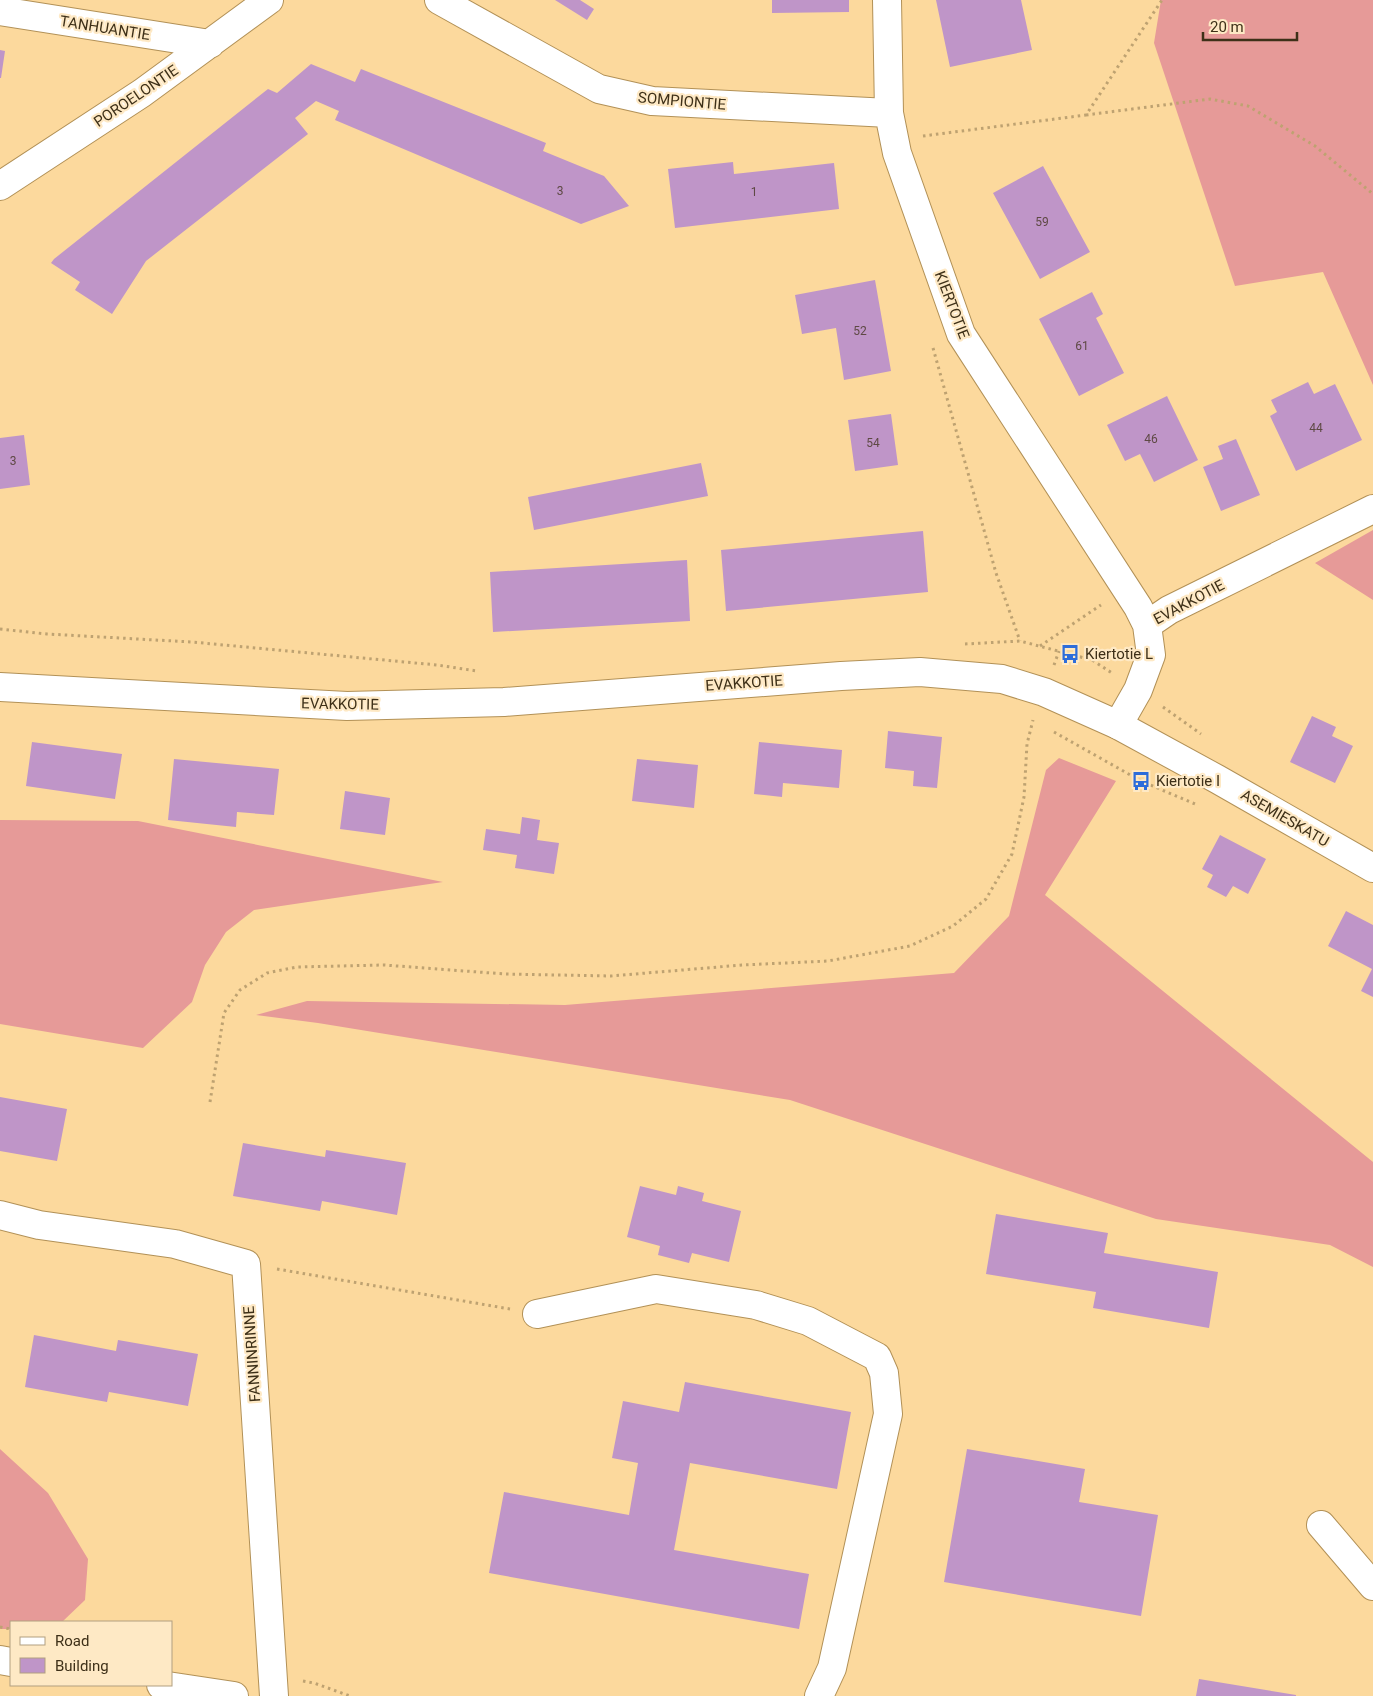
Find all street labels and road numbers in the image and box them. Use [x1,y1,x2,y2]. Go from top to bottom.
street label: TANHUANTIE [59,12,152,44]
street label: POROELONTIE [90,61,182,131]
street label: SOMPIONTIE [637,88,727,114]
street label: KIERTOTIE [931,269,973,342]
street label: EVAKKOTIE [1151,576,1228,628]
street label: EVAKKOTIE [705,671,784,695]
street label: EVAKKOTIE [301,694,379,714]
street label: ASEMIESKATU [1238,786,1332,850]
street label: FANNINRINNE [240,1305,264,1403]

